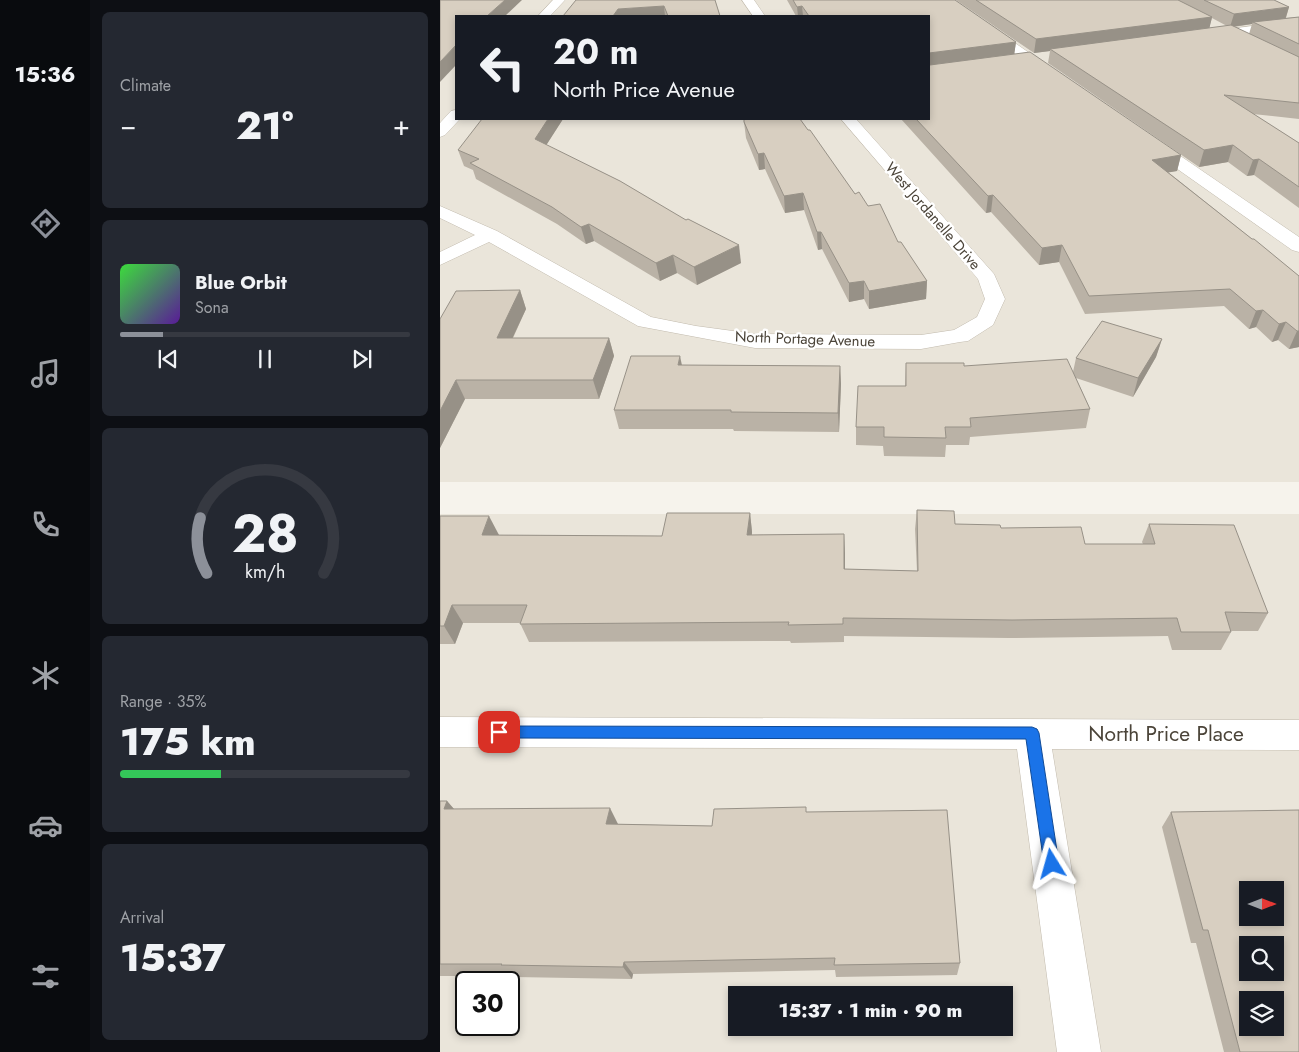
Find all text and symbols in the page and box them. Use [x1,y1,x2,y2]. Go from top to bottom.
text: 20 m [553,27,638,77]
icon: left [470,35,535,100]
text: 15:36 [15,58,75,90]
text: North Price Avenue [553,73,735,105]
text: Climate [120,74,171,97]
text: 21° [236,98,293,153]
text: − [120,105,137,146]
text: + [393,105,410,146]
street label: West Jordanelle Drive [880,157,986,275]
icon: directions [28,206,63,241]
text: Blue Orbit [195,269,287,296]
text: Sona [195,296,229,319]
street label: North Portage Avenue [734,326,876,352]
icon: previous [154,345,182,373]
icon: pause [251,345,279,373]
icon: next [348,345,376,373]
icon: music [28,356,63,391]
text: 28 [232,496,298,572]
icon: phone [28,507,63,542]
text: km/h [245,559,285,585]
icon: climate [28,658,63,693]
text: Range · 35% [120,690,207,713]
pin [478,711,520,753]
text: 175 km [120,714,256,769]
icon: arrive [485,718,513,746]
street label: North Price Place [1088,719,1244,749]
icon: car [28,808,63,843]
position arrow [1025,837,1077,889]
north arrow [1239,881,1284,926]
map controls [1239,881,1284,1036]
text: Arrival [120,906,164,929]
text: 15:37 [120,930,226,985]
button: search [1239,936,1284,981]
icon: filters [28,959,63,994]
speed limit sign: 30 [455,971,520,1036]
button: layers [1239,991,1284,1036]
text: 15:37 · 1 min · 90 m [779,997,962,1024]

